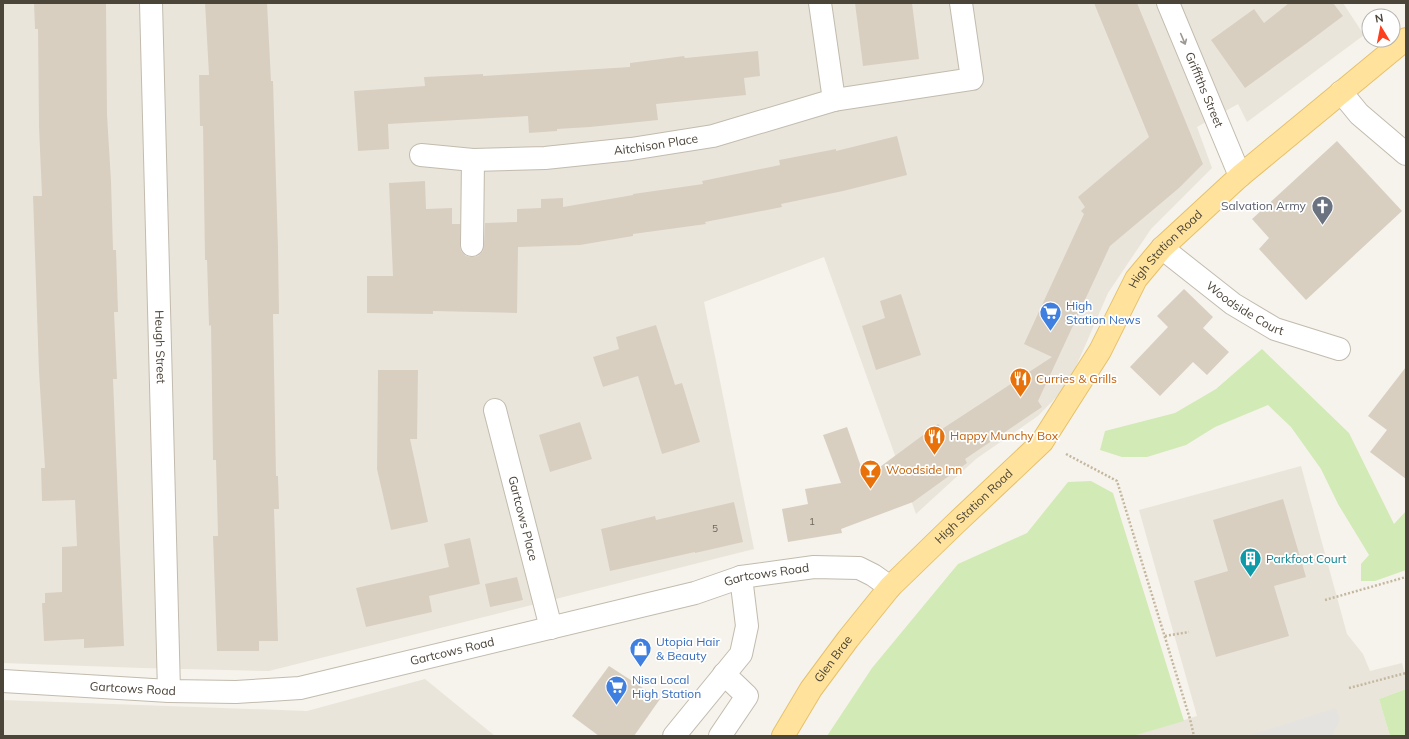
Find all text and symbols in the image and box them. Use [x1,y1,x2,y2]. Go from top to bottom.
north arrow [1361,8,1401,48]
text: N [1374,11,1385,26]
one-way arrow [1180,33,1187,45]
street label: Griffiths Street [1182,50,1227,130]
street label: Aitchison Place [613,130,699,158]
church icon: Salvation Army [1309,193,1335,226]
place label: Salvation Army [1221,198,1307,213]
street label: High Station Road [1125,207,1205,290]
street label: Woodside Court [1203,278,1286,338]
place label: High Station News [1066,298,1141,327]
supermarket icon: High Station News [1037,300,1063,333]
street label: Heugh Street [152,310,169,384]
restaurant icon: Curries & Grills [1008,366,1034,399]
place label: Curries & Grills [1036,371,1117,386]
restaurant icon: Happy Munchy Box [922,423,948,456]
place label: Happy Munchy Box [950,428,1059,443]
bar icon: Woodside Inn [857,457,883,490]
place label: Woodside Inn [886,462,962,477]
street label: High Station Road [931,466,1016,547]
street label: Gartcows Place [505,474,541,562]
house number: 1 [809,515,815,528]
house number: 5 [712,522,718,535]
building icon: Parkfoot Court [1237,546,1263,579]
place label: Parkfoot Court [1266,551,1347,566]
street label: Gartcows Road [722,560,810,589]
street label: Glen Brae [811,632,855,685]
street label: Gartcows Road [408,634,496,668]
place label: Utopia Hair & Beauty [656,634,720,663]
shop icon: Utopia Hair & Beauty [627,636,653,669]
place label: Nisa Local High Station [632,672,701,701]
supermarket icon: Nisa Local High Station [604,674,630,707]
street label: Gartcows Road [89,678,176,698]

